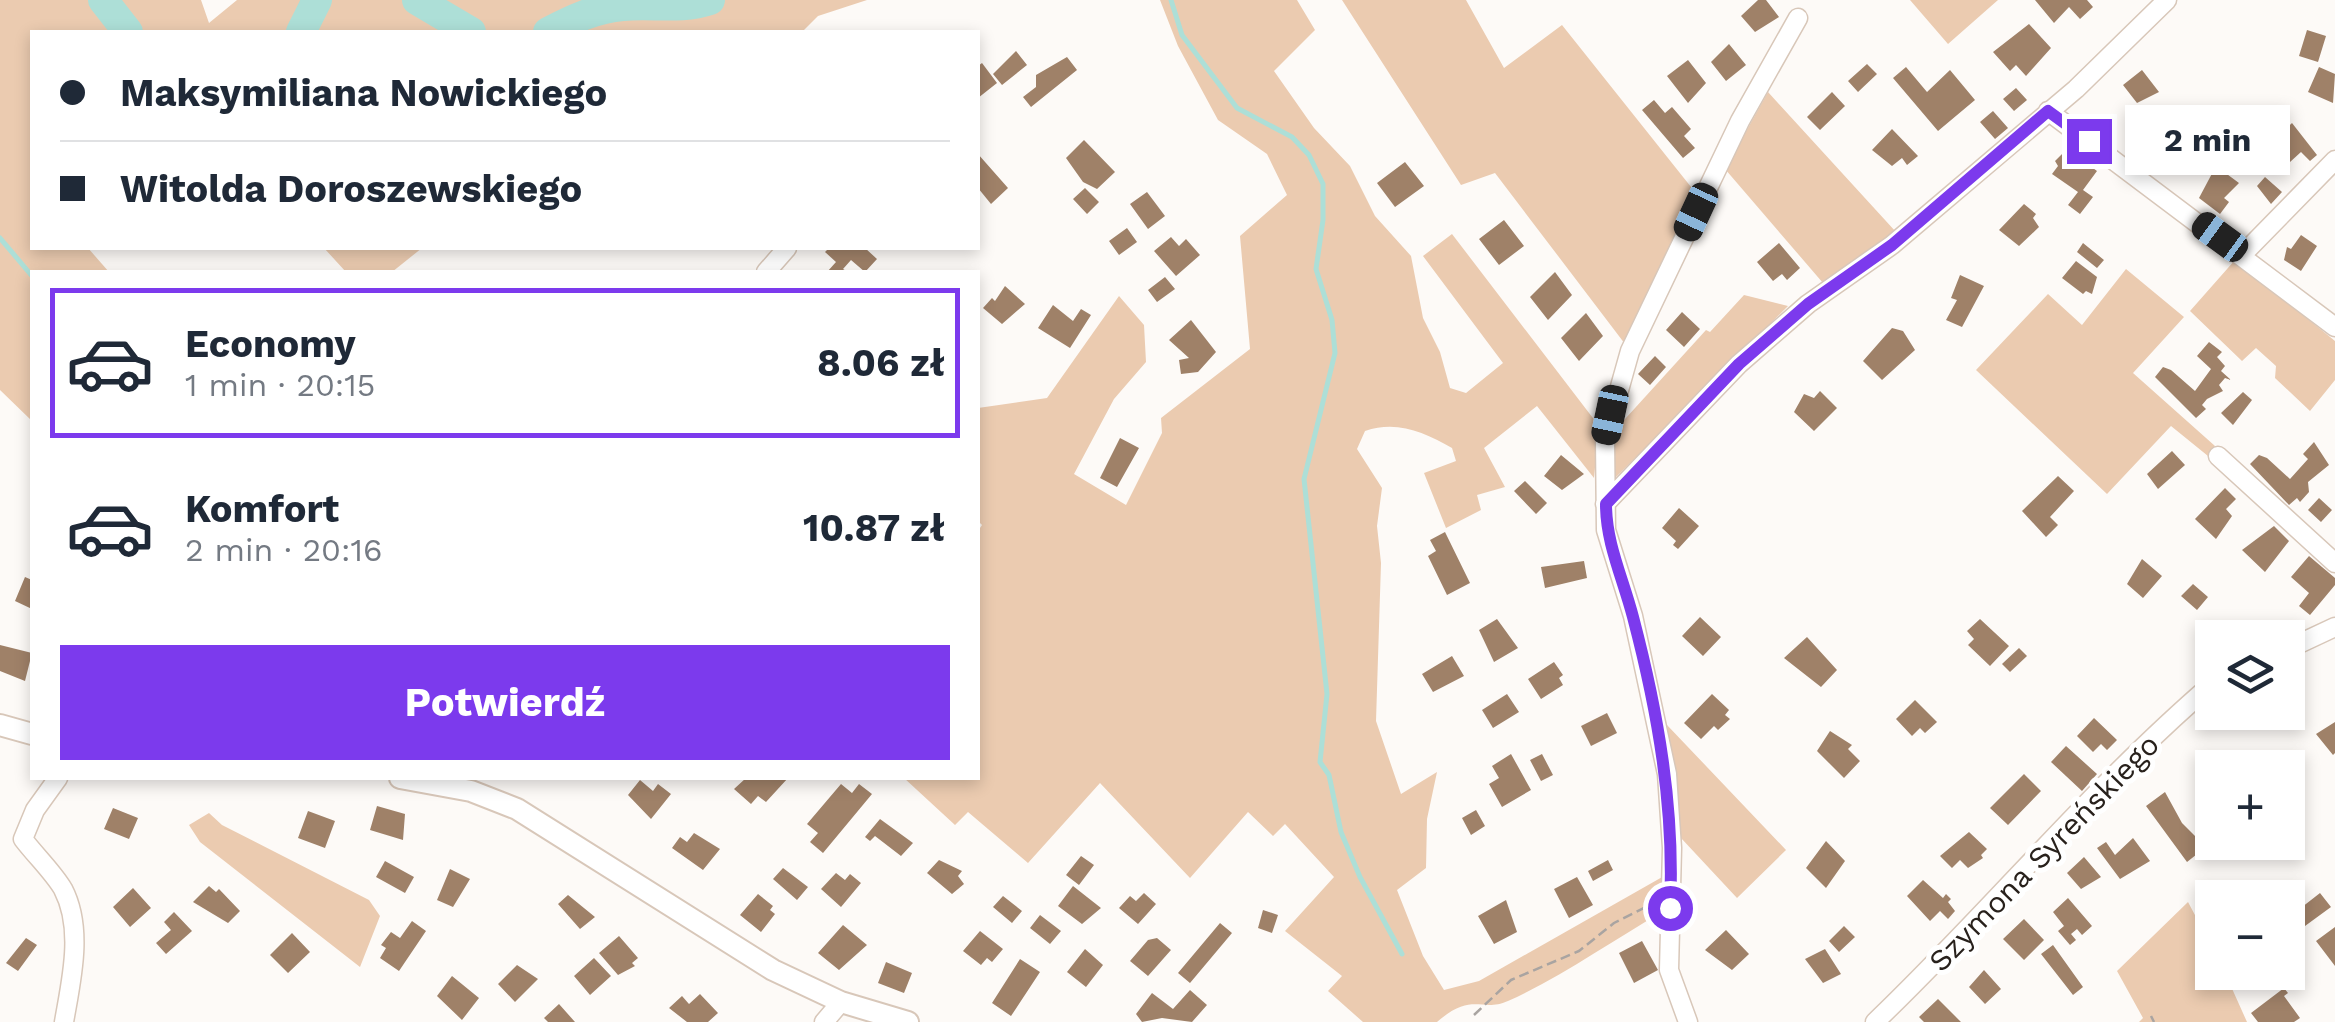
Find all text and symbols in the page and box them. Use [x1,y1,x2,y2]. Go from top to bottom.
text: Maksymiliana Nowickiego [120,71,607,115]
callout: 2 min [2124,106,2289,176]
route end [2067,119,2112,164]
text: 2 min [2164,121,2251,159]
text: Witolda Doroszewskiego [120,167,582,211]
car [1670,178,1722,246]
car [2187,207,2253,267]
icon: car [65,318,155,408]
text: Economy [185,322,356,366]
text: 8.06 zł [817,341,945,385]
text: 1 min · 20:15 [185,366,375,404]
car [1589,383,1631,447]
icon: car [65,483,155,573]
text: Komfort [185,487,339,531]
text: 10.87 zł [803,506,945,550]
text: 2 min · 20:16 [185,531,382,569]
map controls [2195,620,2305,990]
button: layers [2195,620,2305,730]
button: Potwierdź [60,645,950,760]
street label: Szymona Syreńskiego [1921,727,2166,978]
button: + [2195,750,2305,860]
button: − [2195,880,2305,990]
route start [1648,886,1693,931]

